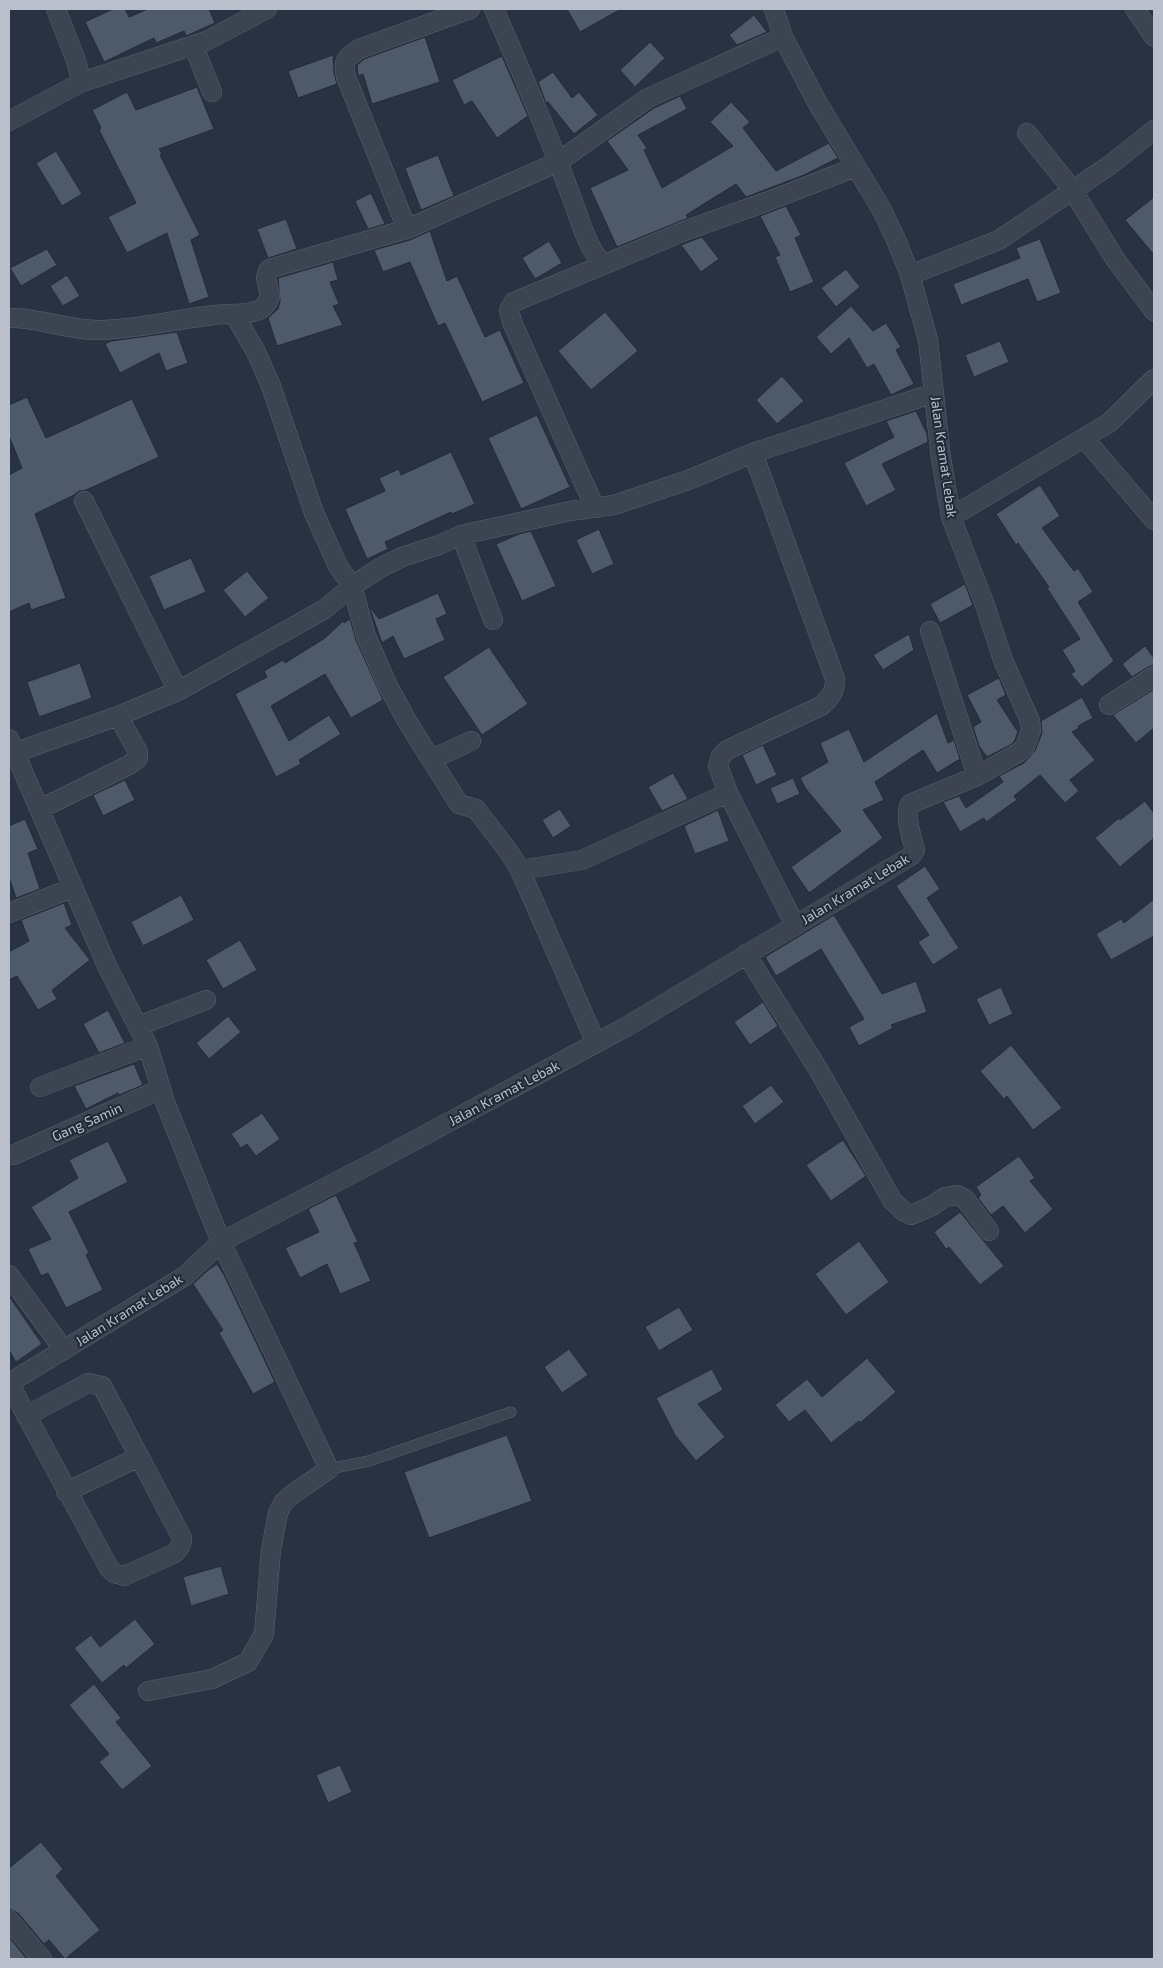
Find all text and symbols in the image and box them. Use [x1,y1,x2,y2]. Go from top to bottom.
street label: Jalan Kramat Lebak [928,395,961,519]
street label: Jalan Kramat Lebak [798,850,912,928]
street label: Jalan Kramat Lebak [445,1056,562,1129]
street label: Gang Samin [49,1099,124,1145]
street label: Jalan Kramat Lebak [72,1270,185,1349]

